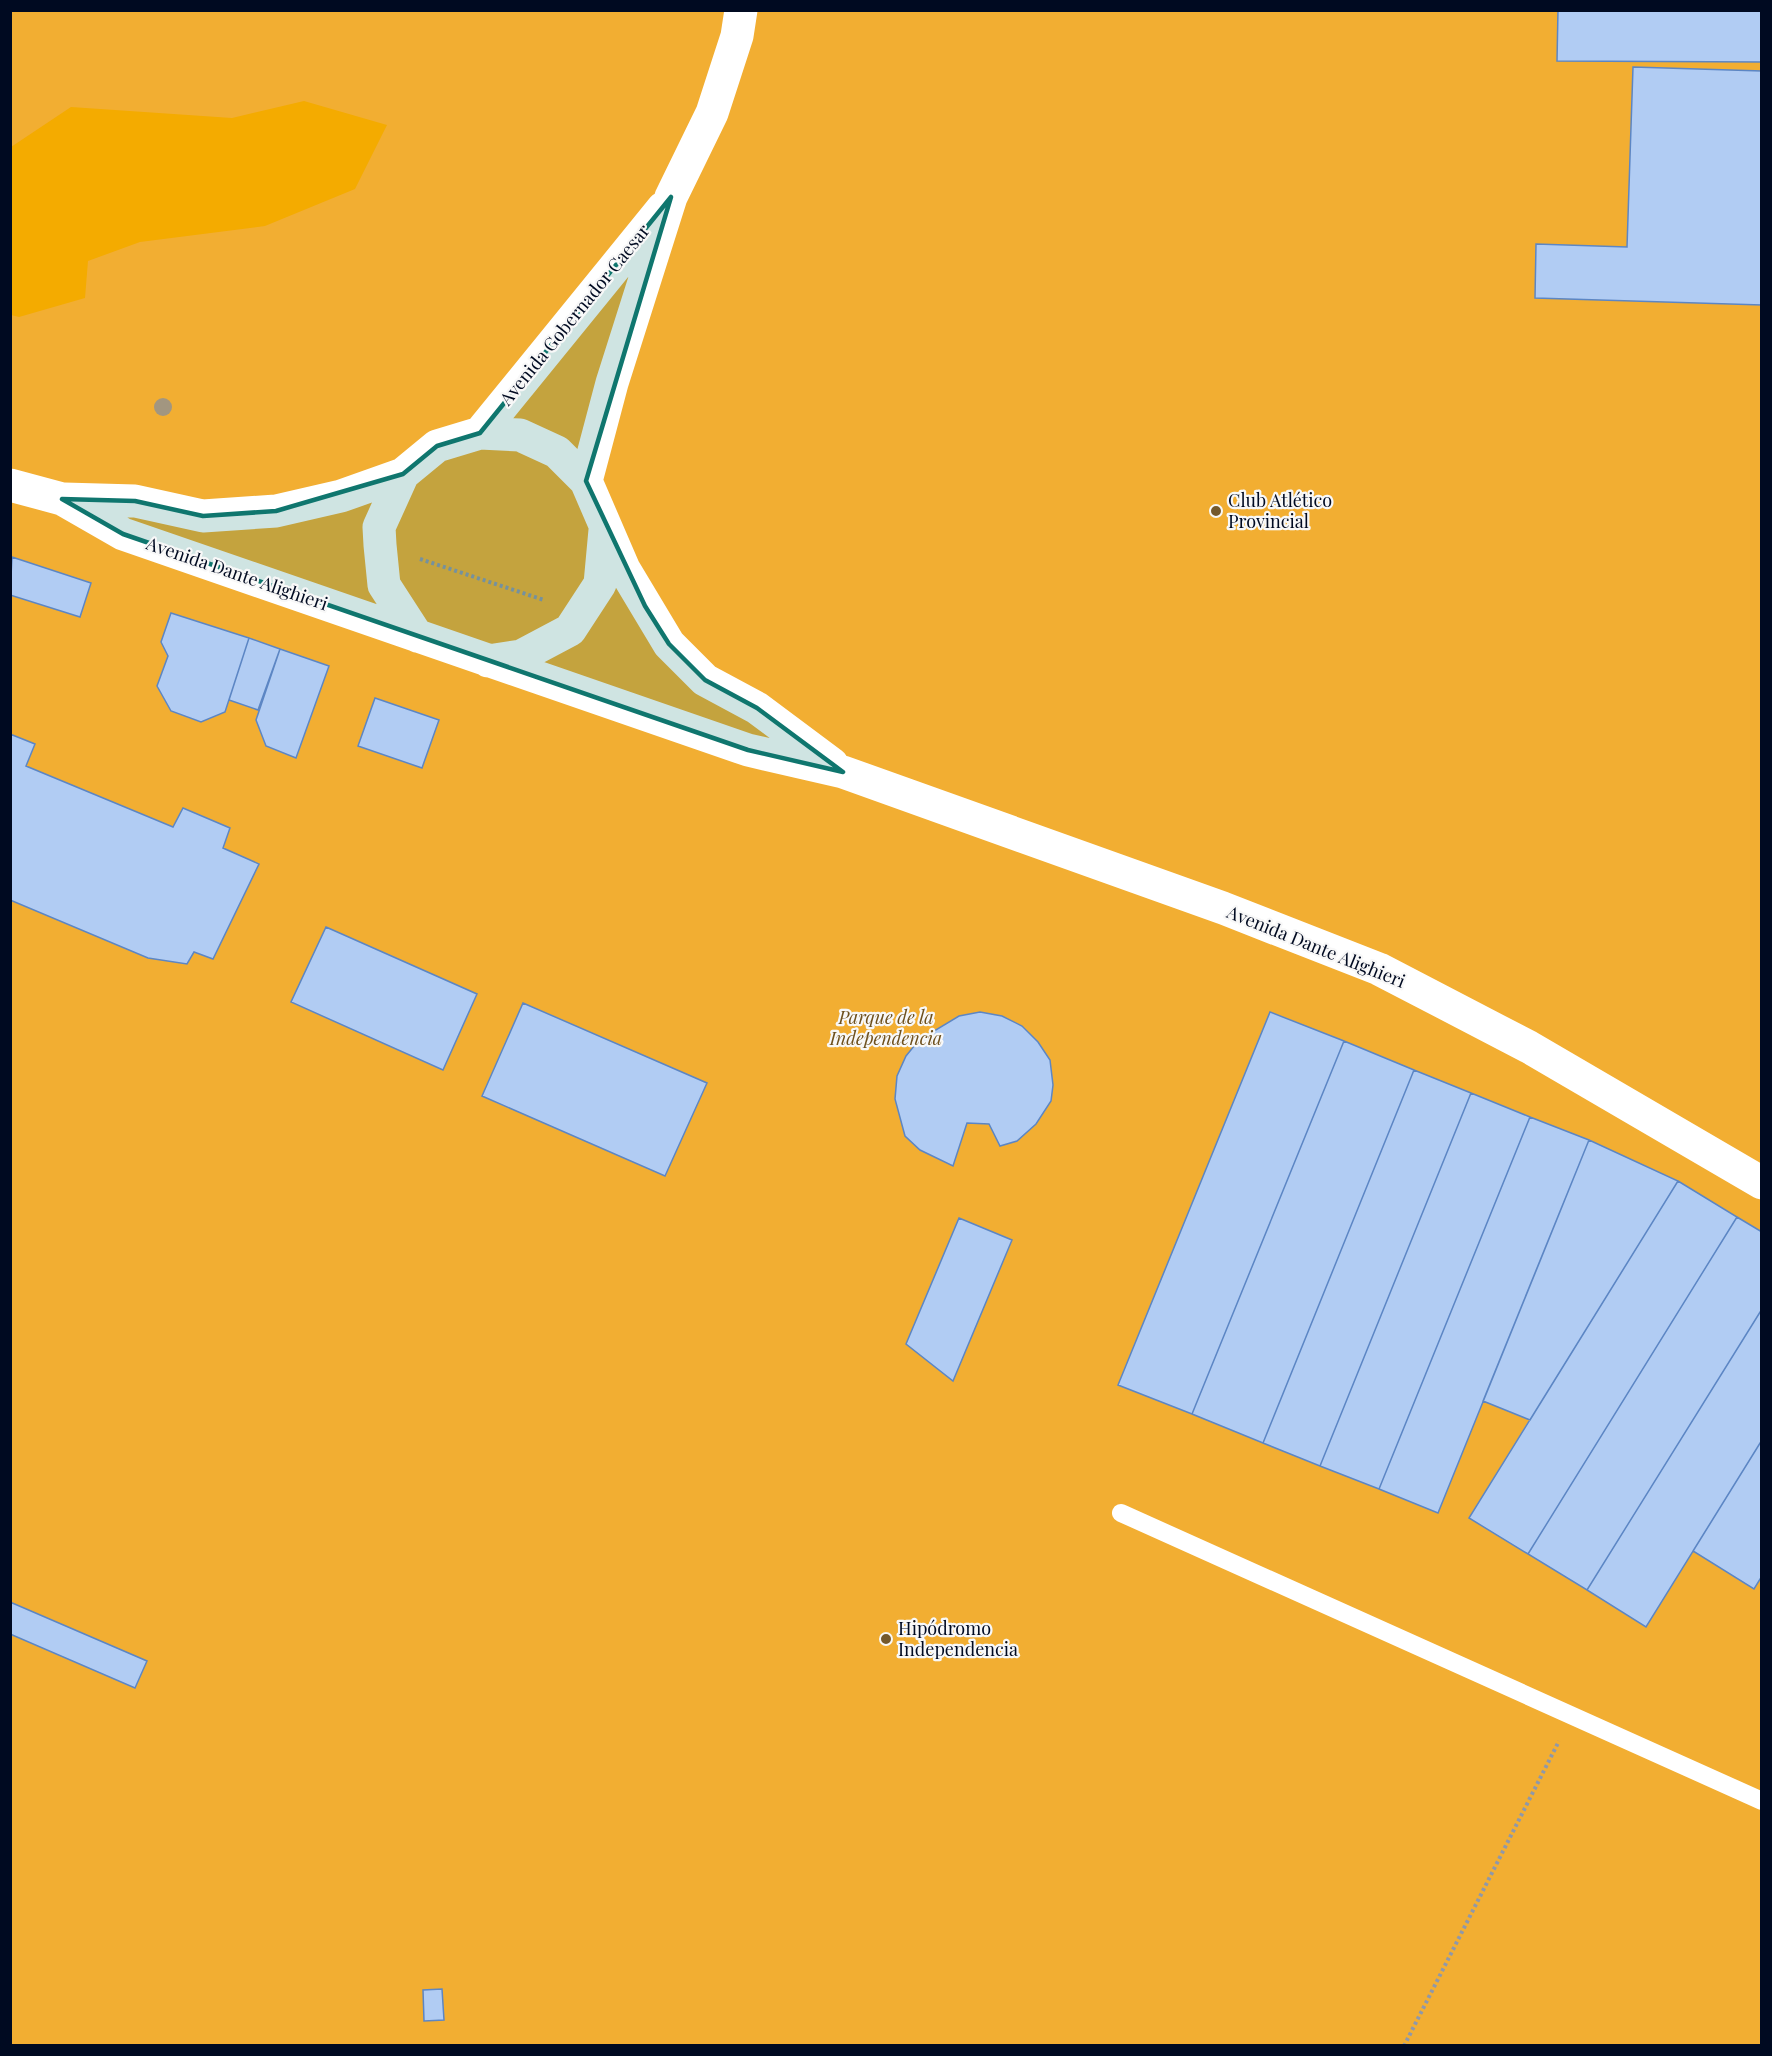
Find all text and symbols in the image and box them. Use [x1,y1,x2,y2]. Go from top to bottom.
street label: Avenida Gobernador Caesar [493,219,655,411]
place label: Club Atlético Provincial [1228,488,1332,533]
marker: Club Atlético Provincial [1209,504,1223,518]
street label: Avenida Dante Alighieri [143,530,331,615]
street label: Avenida Dante Alighieri [1223,899,1409,993]
park label: Parque de la Independencia [829,1005,942,1050]
place label: Hipódromo Independencia [898,1616,1018,1661]
marker: Hipódromo Independencia [879,1632,893,1646]

